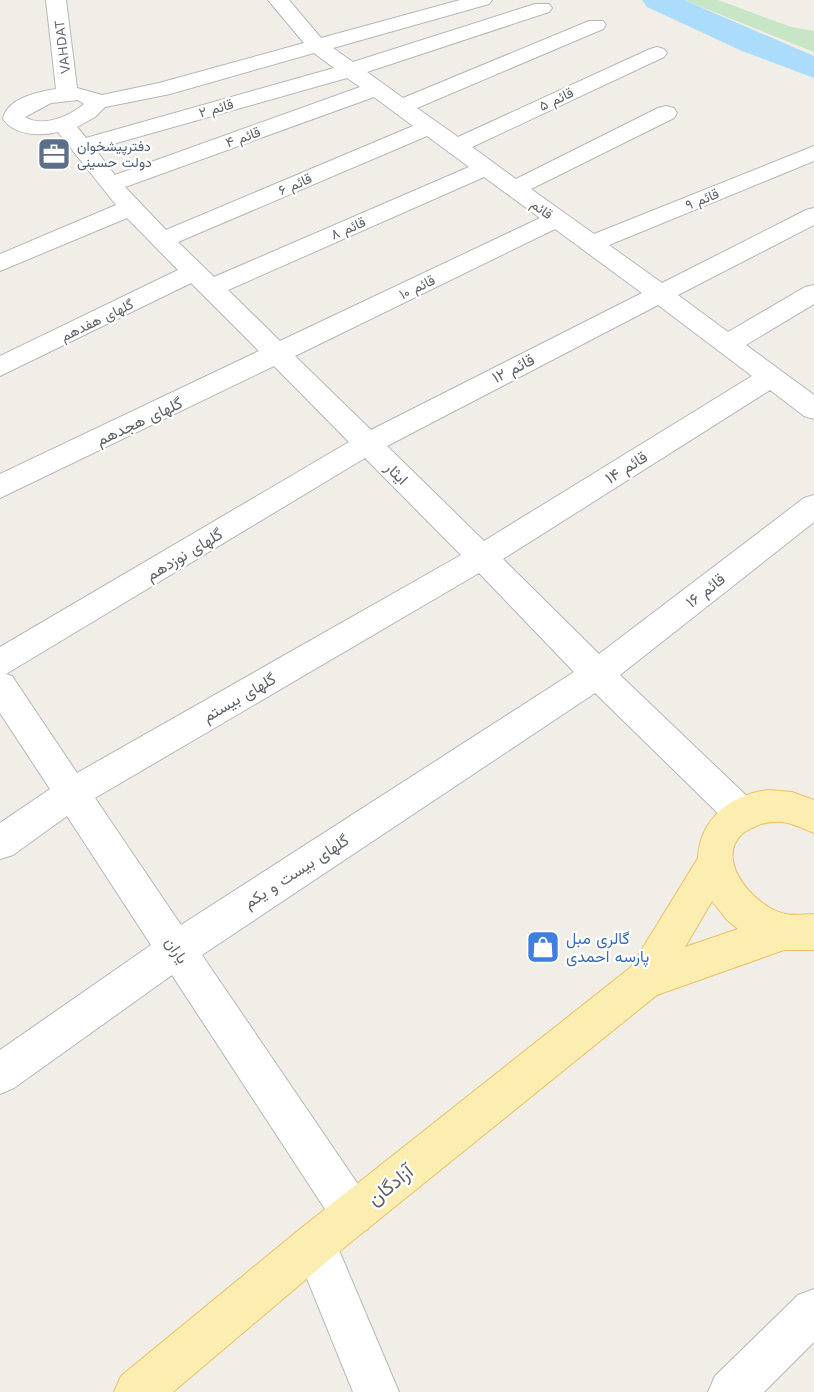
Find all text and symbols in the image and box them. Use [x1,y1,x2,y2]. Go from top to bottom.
street label: VAHDAT [51,19,73,75]
street label: قائم ۵ [536,84,576,115]
street label: قائم ۲ [197,95,235,122]
street label: قائم ۴ [223,123,263,152]
office icon: دفترپیشخوان دولت حسینی [36,136,72,172]
place label: دفترپیشخوان دولت حسینی [77,138,152,171]
street label: قائم ۶ [276,170,315,199]
street label: قائم ۹ [683,185,721,214]
street label: قائم [527,196,556,223]
street label: قائم ۸ [328,214,368,243]
street label: قائم ۱۰ [396,271,438,303]
street label: گلهای هفدهم [58,296,136,345]
street label: قائم ۱۲ [489,350,538,388]
street label: گلهای هجدهم [93,393,186,451]
street label: قائم ۱۴ [602,447,651,488]
street label: ایثار [380,457,412,489]
street label: گلهای نوزدهم [143,524,226,586]
street label: قائم ۱۶ [682,569,729,612]
street label: گلهای بیستم [199,669,280,727]
street label: گلهای بیست و یکم [240,830,353,913]
shop icon: گالری مبل پارسه احمدی [525,929,561,965]
place label: گالری مبل پارسه احمدی [566,929,649,968]
street label: یاران [160,933,192,968]
street label: آزادگان [362,1159,419,1211]

